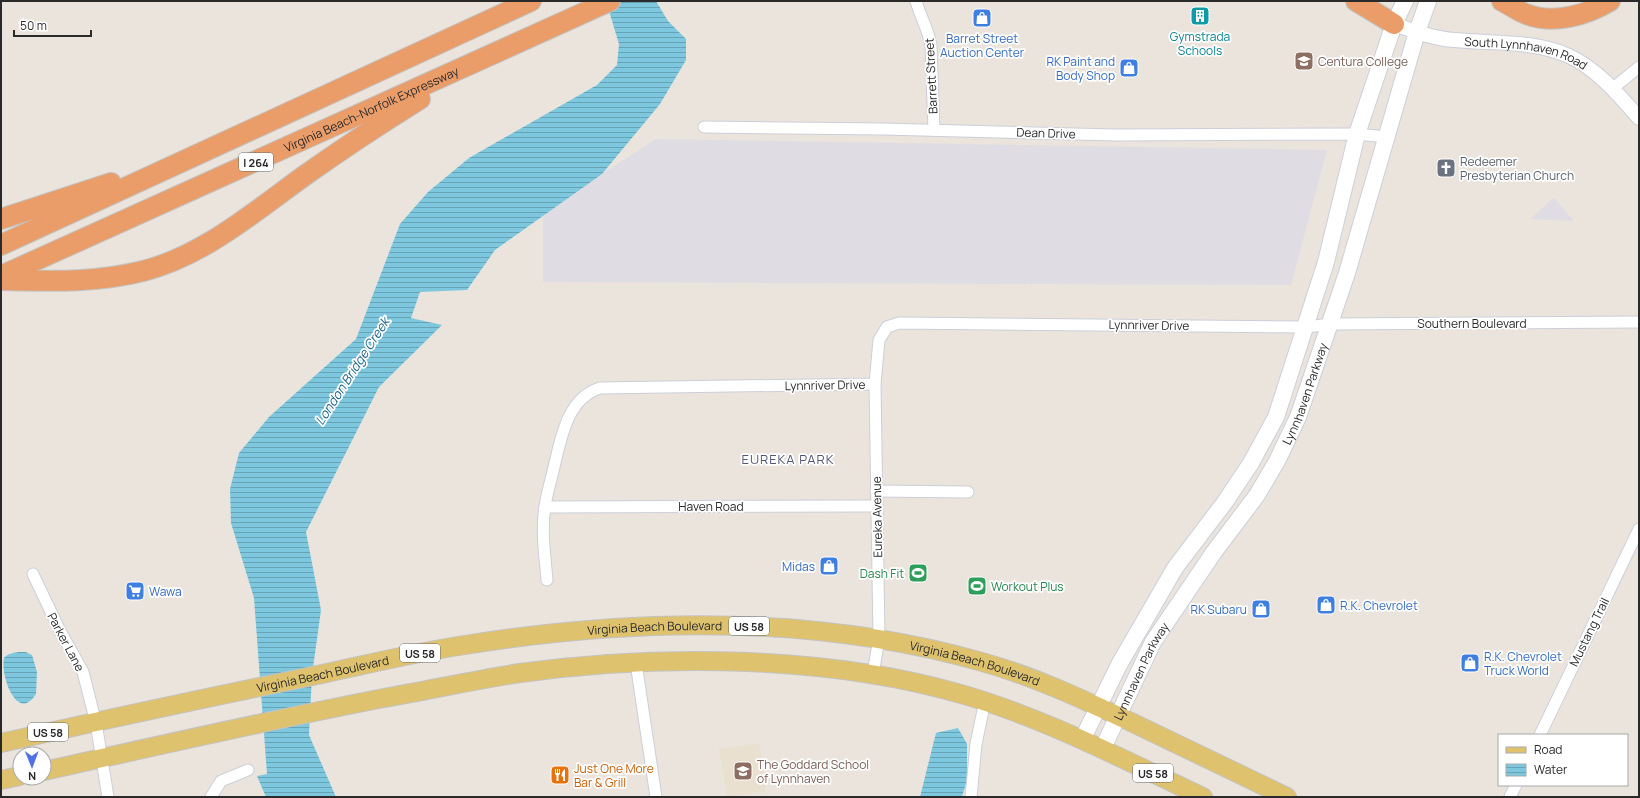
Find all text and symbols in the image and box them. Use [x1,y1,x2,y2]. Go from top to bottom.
building icon: Gymstrada Schools [1189,5,1211,27]
shop icon: Barret Street Auction Center [971,7,993,29]
scale bar [14,12,91,38]
text: 50 m [20,17,47,34]
place label: Gymstrada Schools [1170,28,1230,59]
place label: Barret Street Auction Center [940,30,1025,61]
street label: South Lynnhaven Road [1464,32,1591,73]
street label: Barrett Street [921,37,941,114]
school or university icon: Centura College [1293,50,1315,72]
place label: RK Paint and Body Shop [1047,53,1115,84]
place label: Centura College [1318,53,1408,70]
shop icon: RK Paint and Body Shop [1118,57,1140,79]
street label: Virginia Beach-Norfolk Expressway [281,62,462,156]
street label: Dean Drive [1016,123,1076,143]
road number: I 264 [239,153,273,171]
place label: Redeemer Presbyterian Church [1460,153,1574,184]
church icon: Redeemer Presbyterian Church [1435,157,1457,179]
water label: London Bridge Creek [311,312,395,428]
street label: Southern Boulevard [1417,315,1527,332]
street label: Lynnriver Drive [1108,316,1190,334]
street label: Lynnhaven Parkway [1278,340,1331,447]
street label: Lynnriver Drive [784,376,866,394]
district label: EUREKA PARK [741,450,835,468]
street label: Eureka Avenue [868,476,886,558]
street label: Haven Road [678,498,744,515]
shop icon: Midas [818,555,840,577]
place label: Midas [782,558,815,575]
sports icon: Dash Fit [907,562,929,584]
place label: Dash Fit [860,565,904,582]
sports icon: Workout Plus [966,575,988,597]
place label: Workout Plus [991,578,1064,595]
supermarket icon: Wawa [124,580,146,602]
place label: Wawa [149,583,182,600]
shop icon: R.K. Chevrolet [1315,594,1337,616]
street label: Mustang Trail [1565,595,1613,669]
place label: R.K. Chevrolet [1340,597,1418,614]
shop icon: RK Subaru [1250,598,1272,620]
place label: RK Subaru [1190,601,1247,618]
street label: Parker Lane [43,610,89,674]
street label: Virginia Beach Boulevard [587,617,722,638]
road number: US 58 [729,617,769,635]
street label: Lynnhaven Parkway [1109,618,1173,723]
street label: Virginia Beach Boulevard [908,636,1043,689]
road number: US 58 [400,644,440,662]
place label: R.K. Chevrolet Truck World [1484,648,1562,679]
street label: Virginia Beach Boulevard [255,651,390,696]
shop icon: R.K. Chevrolet Truck World [1459,652,1481,674]
road number: US 58 [28,723,68,741]
legend [1498,734,1628,786]
text: Road [1534,741,1562,758]
north arrow [12,746,52,786]
place label: The Goddard School of Lynnhaven [757,756,869,787]
place label: Just One More Bar & Grill [574,760,654,791]
school or university icon: The Goddard School of Lynnhaven [732,760,754,782]
text: Water [1534,761,1568,778]
restaurant icon: Just One More Bar & Grill [549,764,571,786]
road number: US 58 [1133,764,1173,782]
text: N [28,769,36,784]

